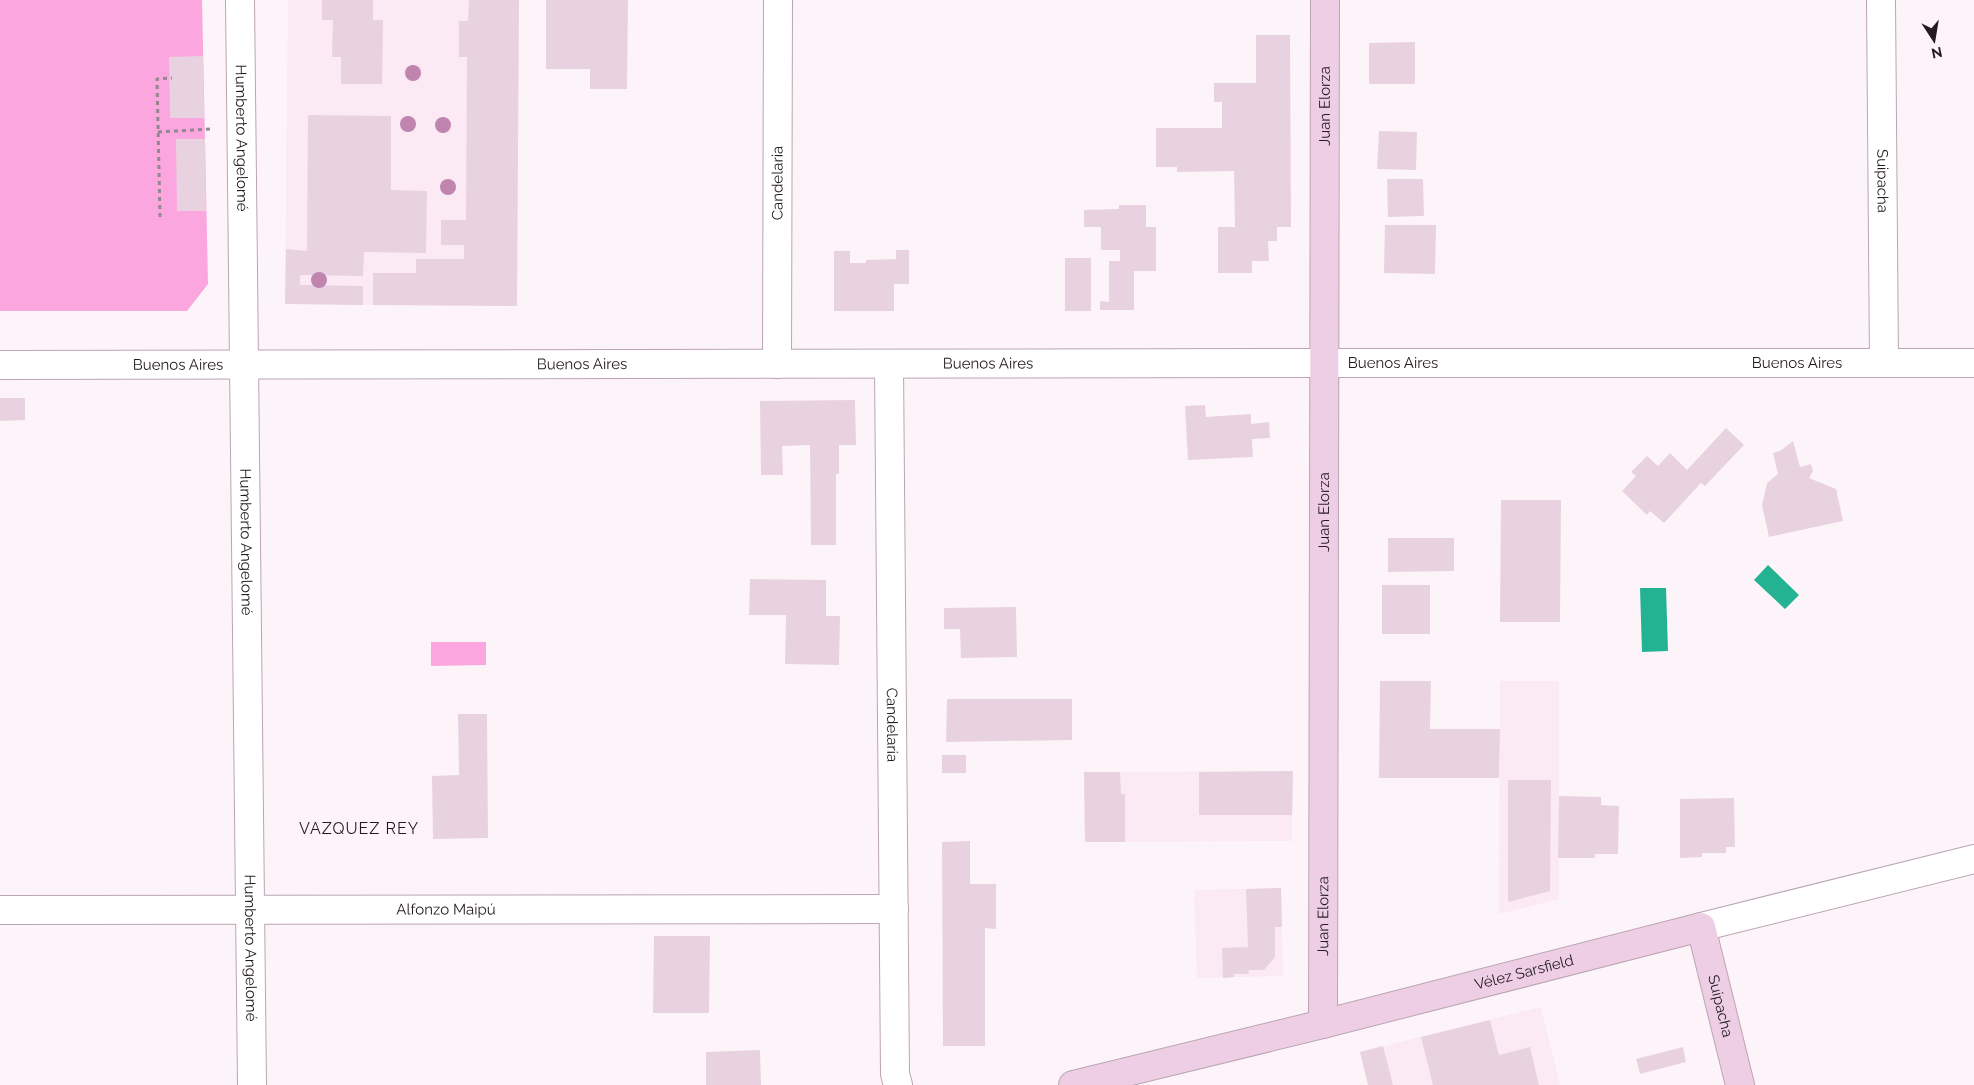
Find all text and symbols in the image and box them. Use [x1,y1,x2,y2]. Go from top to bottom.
north arrow [1909,15,1959,65]
text: N [1930,44,1944,62]
street label: Humberto Angelomé [232,64,251,212]
street label: Juan Elorza [1316,66,1334,146]
street label: Candelaria [768,146,787,220]
street label: Suipacha [1873,149,1892,213]
street label: Buenos Aires [943,354,1033,373]
street label: Buenos Aires [1348,354,1438,372]
street label: Buenos Aires [1752,354,1842,372]
street label: Buenos Aires [537,355,627,373]
street label: Buenos Aires [133,356,223,374]
street label: Humberto Angelomé [236,468,256,616]
street label: Juan Elorza [1315,472,1333,552]
street label: Candelaria [883,688,901,762]
district label: VAZQUEZ REY [299,819,419,838]
street label: Humberto Angelomé [241,874,260,1022]
street label: Juan Elorza [1314,876,1332,956]
street label: Alfonzo Maipú [396,900,496,919]
street label: Vélez Sarsfield [1473,951,1576,994]
street label: Suipacha [1704,973,1737,1039]

